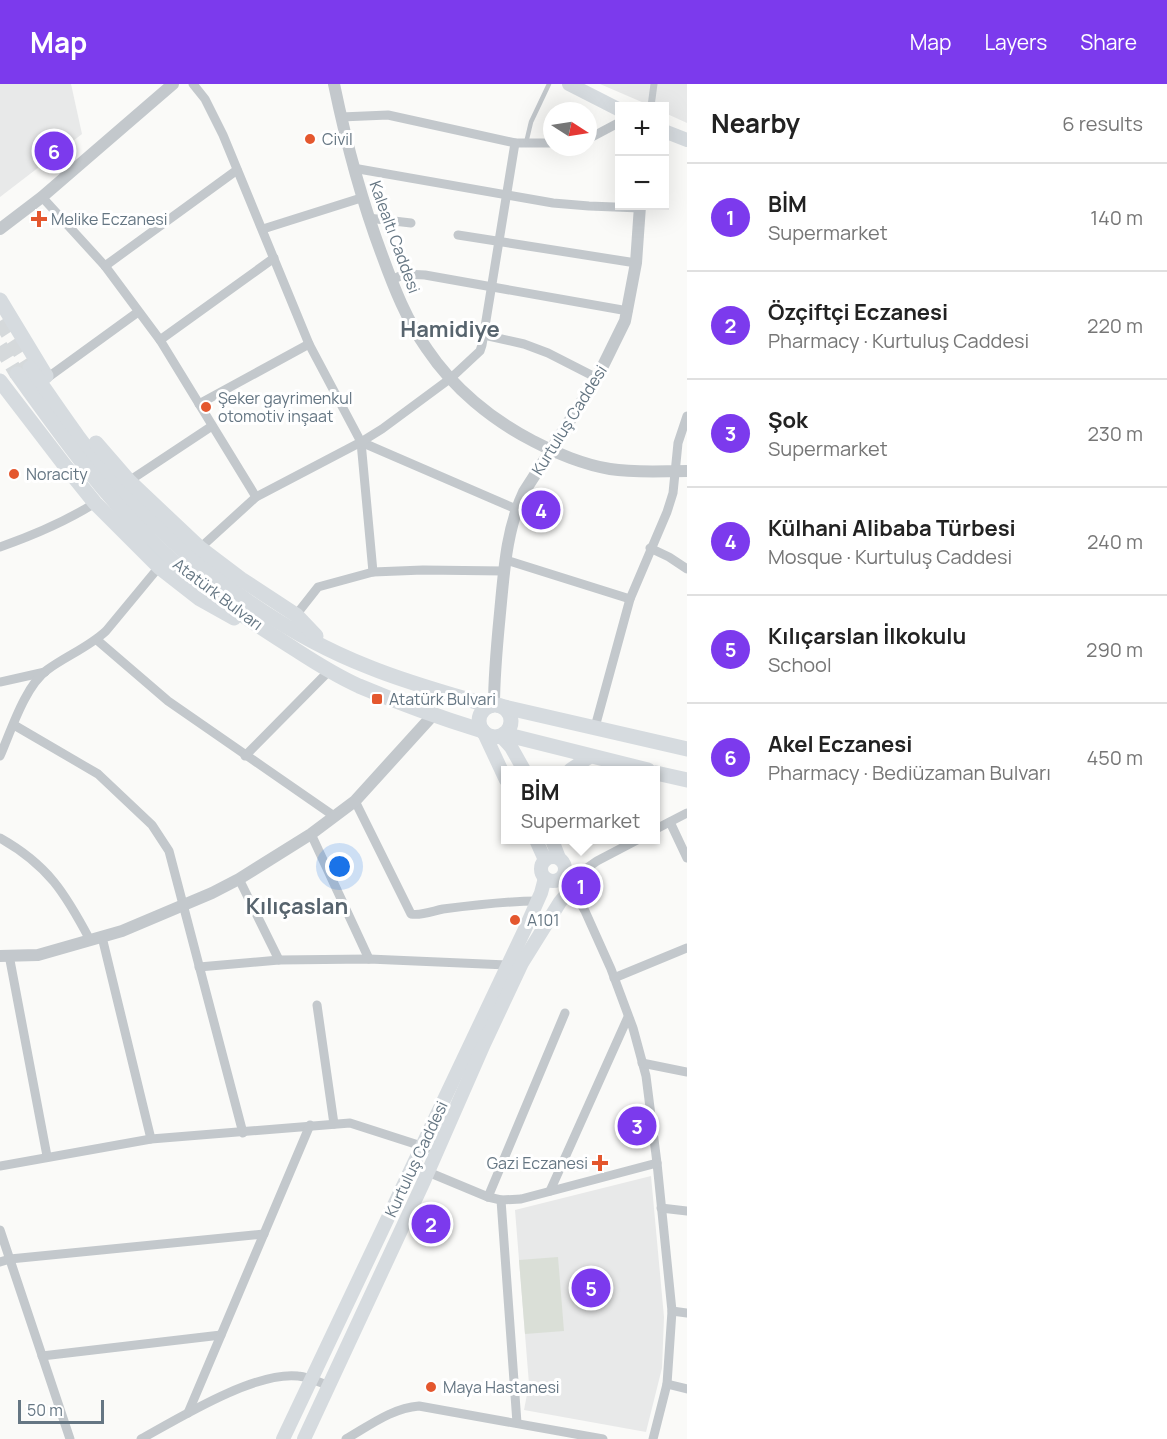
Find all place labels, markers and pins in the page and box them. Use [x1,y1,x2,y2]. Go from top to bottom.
pin: 6 [34,128,74,174]
place label: Civil [322,128,353,150]
marker: Civil [303,132,317,146]
place label: Melike Eczanesi [51,208,167,230]
marker: Melike Eczanesi [32,212,46,226]
place label: Şeker gayrimenkul otomotiv inşaat [218,387,352,427]
marker: Şeker gayrimenkul otomotiv inşaat [199,400,213,414]
place label: Noracity [26,463,88,485]
marker: Noracity [7,467,21,481]
pin: 4 [522,488,560,532]
place label: Atatürk Bulvari [389,688,496,710]
marker: Atatürk Bulvari [370,692,384,706]
pin: 1 [562,864,600,908]
place label: A101 [527,909,559,931]
marker: A101 [508,913,522,927]
pin: 3 [618,1104,656,1148]
place label: Gazi Eczanesi [487,1152,588,1174]
marker: Gazi Eczanesi [593,1156,607,1170]
pin: 2 [412,1202,450,1246]
pin: 5 [572,1266,610,1310]
place label: Maya Hastanesi [443,1376,560,1398]
marker: Maya Hastanesi [424,1380,438,1394]

